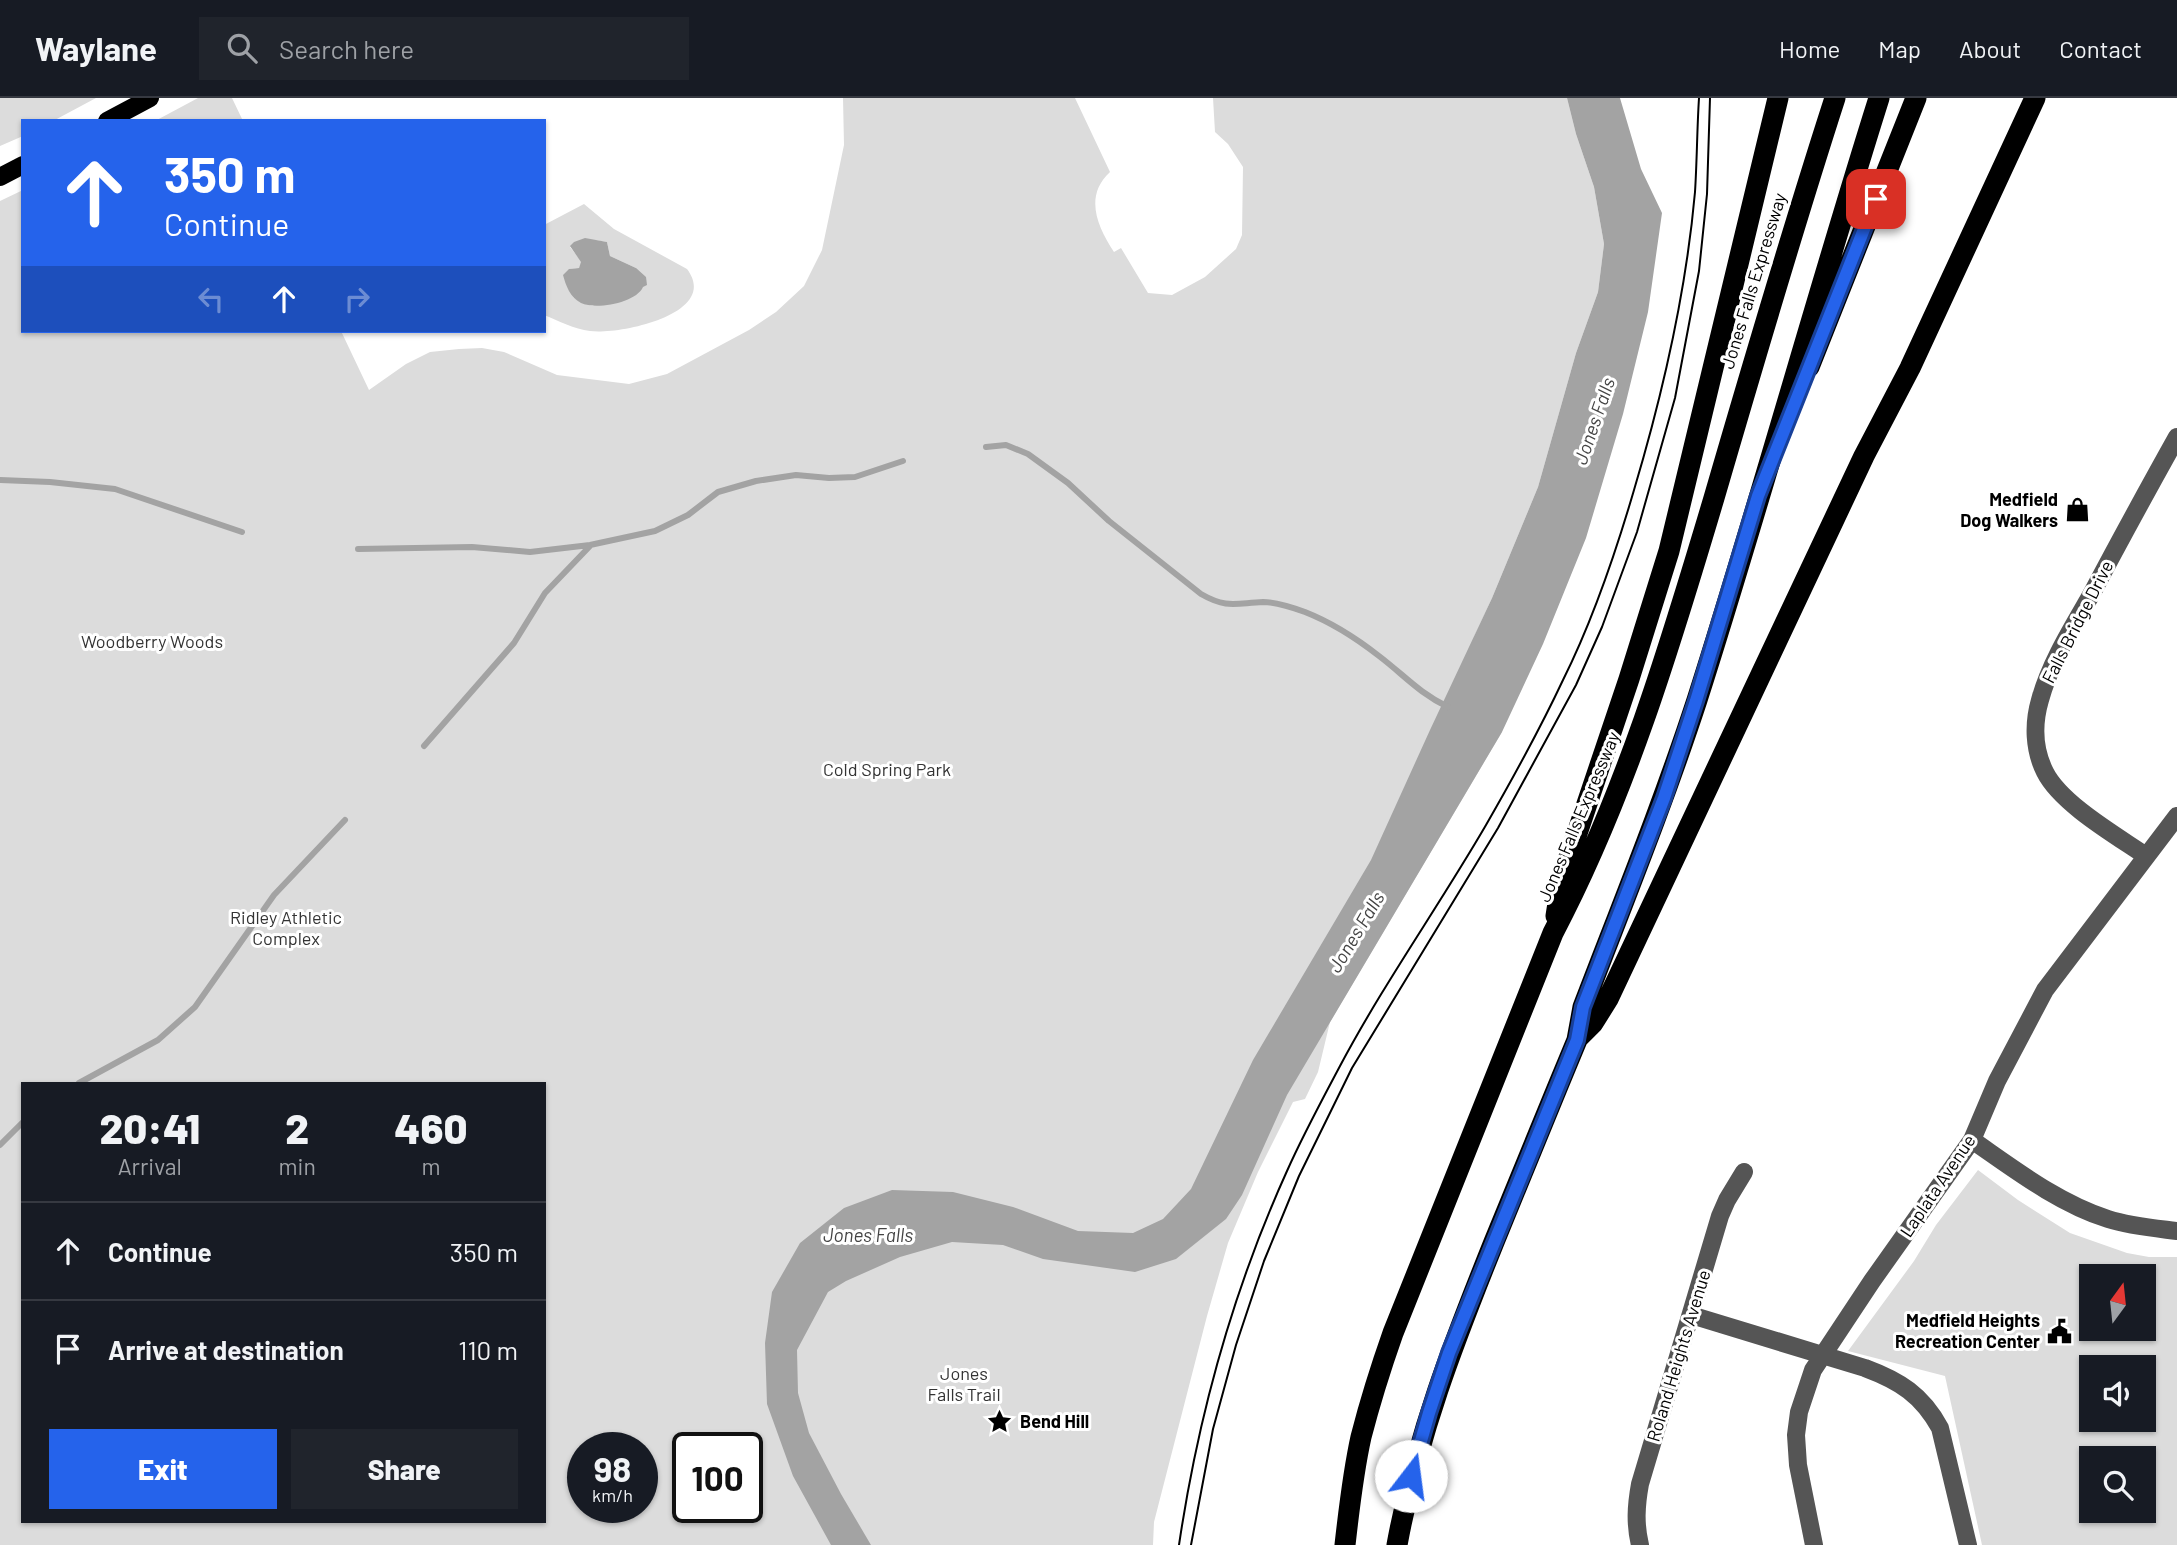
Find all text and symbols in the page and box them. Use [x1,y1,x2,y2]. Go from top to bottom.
search box [199,17,689,80]
text: Waylane [35,28,157,68]
icon: search [223,29,261,67]
text: Search here [279,33,414,64]
text: Home [1779,34,1840,63]
text: Map [1878,34,1921,63]
text: About [1959,34,2021,63]
text: Contact [2059,34,2142,63]
text: 350 m [164,144,296,203]
icon: ahead [49,147,140,238]
pin [1846,169,1906,229]
icon: arrive [1857,180,1895,218]
street label: Jones Falls Expressway [1716,190,1790,371]
text: Continue [164,204,289,242]
icon: left [192,280,230,318]
icon: ahead [265,280,303,318]
icon: right [338,280,376,318]
water label: Jones Falls [1568,374,1619,467]
place label: Medfield Dog Walkers [1960,488,2058,531]
shop icon: Medfield Dog Walkers [2064,496,2092,524]
street label: Falls Bridge Drive [2037,557,2117,686]
park label: Woodberry Woods [81,630,223,652]
street label: Jones Falls Expressway [1532,728,1624,905]
park label: Cold Spring Park [823,758,951,780]
water label: Jones Falls [1322,887,1389,976]
park label: Ridley Athletic Complex [230,906,342,949]
text: 20:41 [100,1102,200,1152]
text: 2 [285,1102,309,1152]
text: 460 [394,1102,467,1152]
street label: Laplata Avenue [1895,1130,1980,1241]
text: Arrival [118,1152,182,1180]
text: min [279,1152,316,1180]
text: m [421,1152,440,1180]
water label: Jones Falls [823,1223,913,1246]
icon: ahead [49,1232,87,1270]
text: Continue [108,1236,212,1267]
text: 350 m [450,1236,518,1267]
north arrow [2079,1264,2156,1340]
map controls [2079,1264,2156,1523]
street label: Roland Heights Avenue [1641,1267,1715,1444]
place label: Medfield Heights Recreation Center [1895,1309,2040,1352]
public building icon: Medfield Heights Recreation Center [2046,1317,2074,1345]
icon: arrive [49,1330,87,1368]
text: Arrive at destination [108,1334,344,1365]
text: 110 m [458,1334,518,1365]
button: sound [2079,1355,2156,1432]
park label: Jones Falls Trail [927,1362,1001,1405]
place icon: Bend Hill [986,1408,1014,1436]
place label: Bend Hill [1020,1410,1089,1432]
button: Exit [49,1429,277,1509]
button: Share [291,1429,518,1509]
speed limit sign: 100 [672,1432,763,1523]
position arrow [1374,1439,1448,1513]
button: search [2079,1446,2156,1523]
text: 98 [594,1447,631,1489]
text: km/h [592,1484,633,1506]

